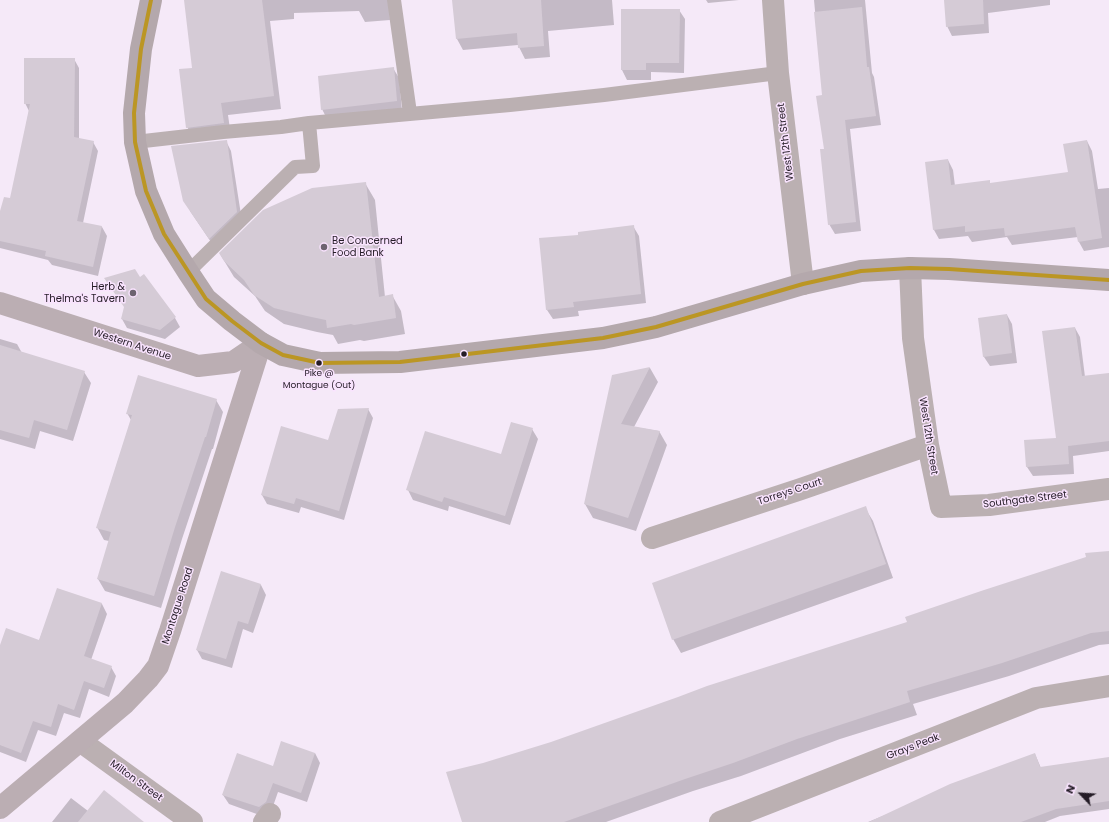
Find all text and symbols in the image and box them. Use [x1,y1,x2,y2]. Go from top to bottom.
street label: West 12th Street [775,102,797,182]
place label: Be Concerned Food Bank [332,235,403,258]
marker: Be Concerned Food Bank [319,242,329,252]
place label: Herb & Thelma's Tavern [44,281,125,304]
marker: Herb & Thelma's Tavern [128,288,138,298]
street label: Western Avenue [91,327,173,363]
unlabelled marker [459,349,469,359]
marker: Pike @ Montague (Out) [314,358,324,368]
place label: Pike @ Montague (Out) [283,369,355,390]
street label: West 12th Street [916,396,940,476]
street label: Torreys Court [756,476,824,508]
street label: Southgate Street [983,489,1067,511]
street label: Montague Road [160,566,196,646]
street label: Grays Peak [885,731,941,763]
street label: Milton Street [107,758,165,804]
north arrow [1061,774,1101,814]
text: N [1061,782,1079,796]

